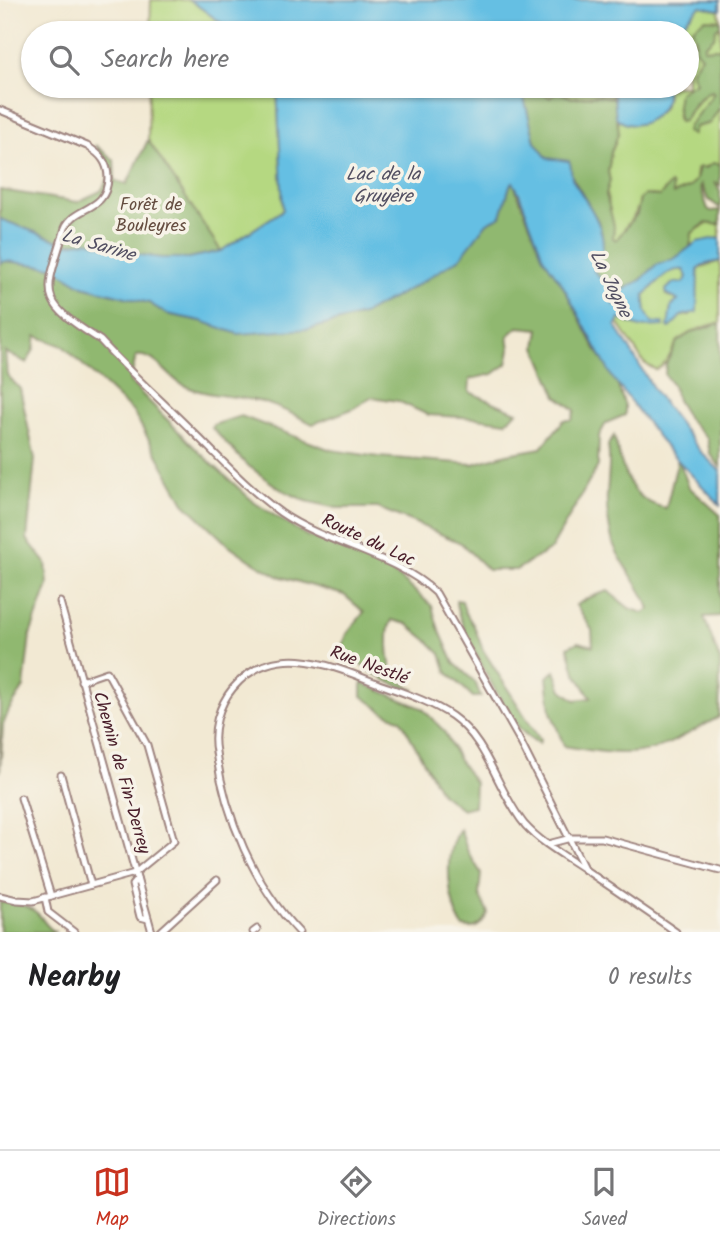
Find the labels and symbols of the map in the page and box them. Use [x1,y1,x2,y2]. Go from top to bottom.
water label: Lac de la Gruyère [346,160,421,212]
park label: Forêt de Bouleyres [116,191,187,241]
water label: La Sarine [58,221,141,271]
water label: La Jogne [581,245,640,325]
street label: Route du Lac [316,507,420,575]
street label: Rue Nestlé [326,638,413,694]
street label: Chemin de Fin-Derrey [84,688,158,858]

